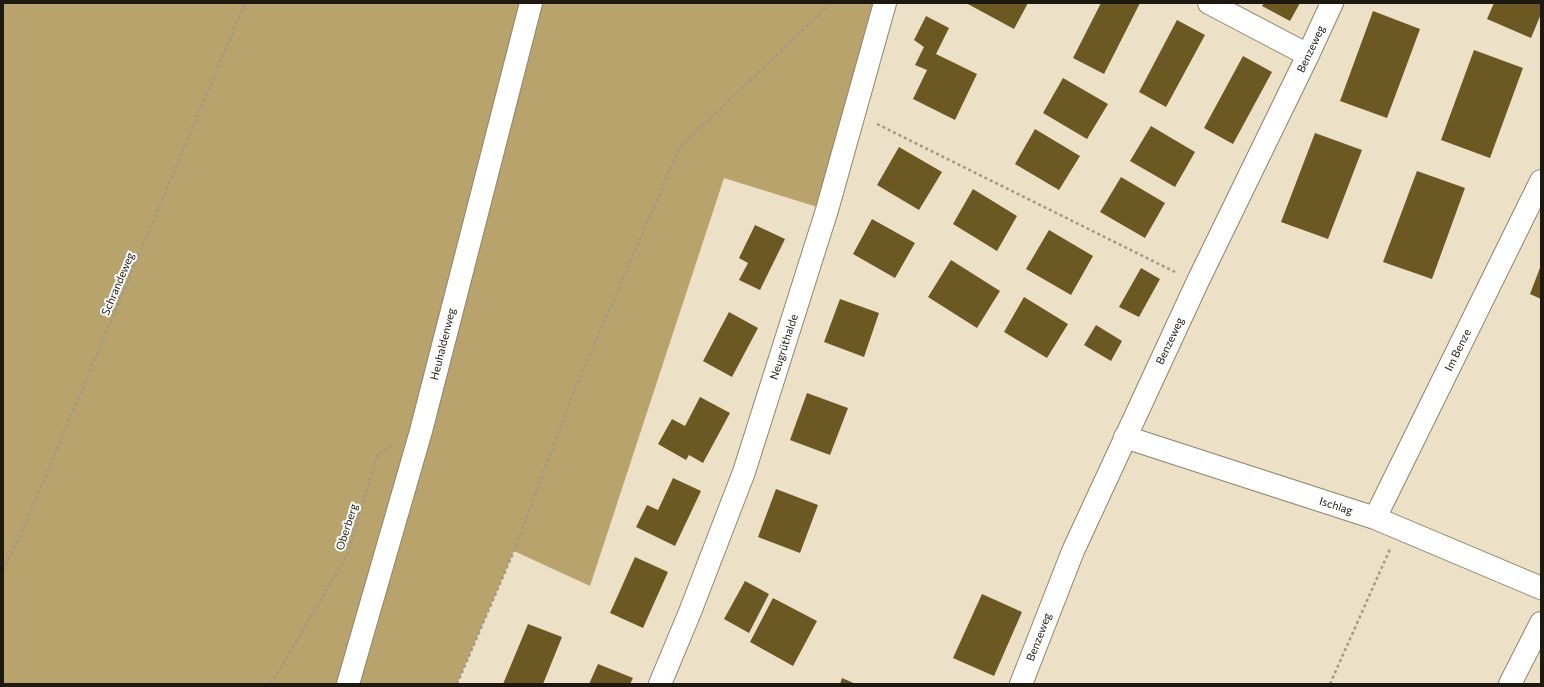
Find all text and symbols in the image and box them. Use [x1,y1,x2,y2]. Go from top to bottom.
street label: Benzeweg [1294,23,1328,75]
street label: Schrandeweg [99,251,137,317]
street label: Heuhaldenweg [428,307,458,381]
street label: Neugrüthalde [767,313,801,381]
street label: Benzeweg [1153,315,1187,367]
street label: Im Benze [1442,327,1474,373]
street label: Ischlag [1318,494,1354,518]
street label: Oberberg [333,502,361,552]
street label: Benzeweg [1024,611,1054,663]

